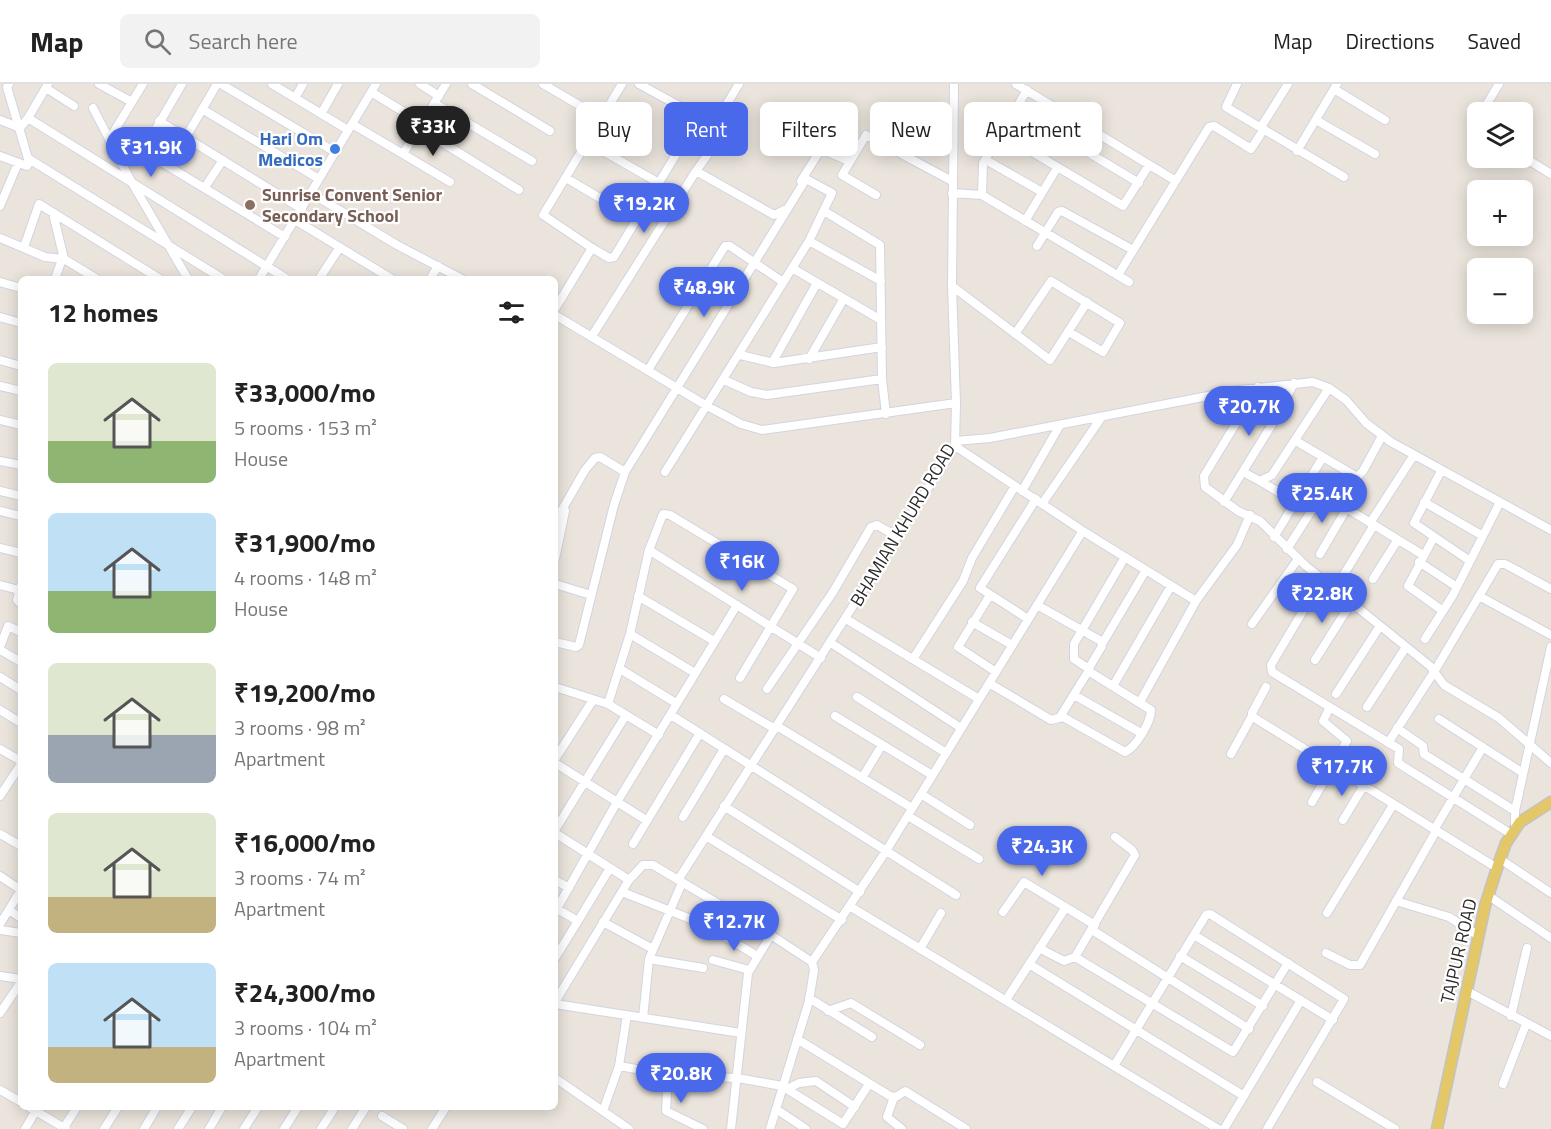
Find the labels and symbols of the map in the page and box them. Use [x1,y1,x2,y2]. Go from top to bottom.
pin: ₹33K [397,106,469,157]
place label: Hari Om Medicos [258,125,323,173]
pin: ₹31.9K [102,127,200,178]
marker: Hari Om Medicos [328,142,342,156]
place label: Sunrise Convent Senior Secondary School [262,181,442,229]
pin: ₹19.2K [595,183,693,234]
marker: Sunrise Convent Senior Secondary School [243,198,257,212]
pin: ₹48.9K [655,267,753,318]
pin: ₹20.7K [1200,386,1298,437]
street label: BHAMIAN KHURD ROAD [843,438,962,611]
pin: ₹25.4K [1273,473,1371,524]
pin: ₹16K [706,541,778,592]
pin: ₹22.8K [1273,573,1371,624]
pin: ₹17.7K [1293,746,1391,797]
pin: ₹24.3K [993,826,1091,877]
street label: TAJPUR ROAD [1433,896,1484,1006]
pin: ₹12.7K [685,901,783,952]
pin: ₹20.8K [632,1053,730,1104]

